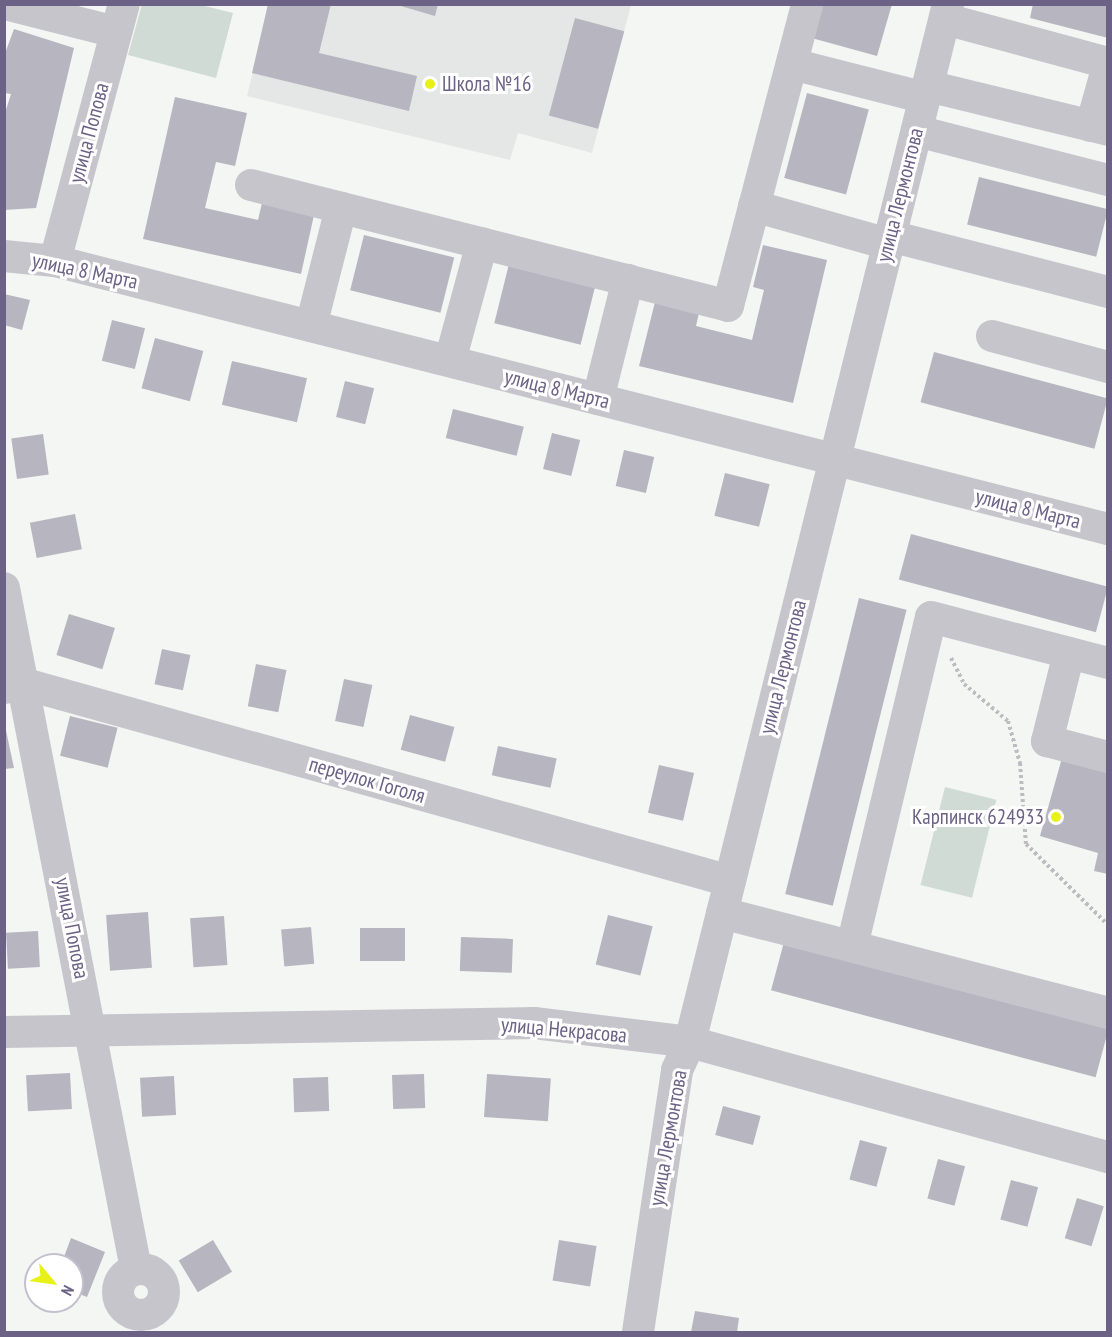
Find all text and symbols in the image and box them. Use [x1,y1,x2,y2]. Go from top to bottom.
place label: Школа №16 [442,71,531,97]
marker: Школа №16 [423,77,437,91]
street label: улица Попова [64,80,114,186]
street label: улица Лермонтова [871,125,929,265]
street label: улица 8 Марта [30,248,140,294]
street label: улица 8 Марта [502,364,612,414]
street label: улица 8 Марта [973,484,1083,534]
street label: улица Лермонтова [754,597,812,737]
street label: переулок Гоголя [306,751,428,809]
place label: Карпинск 624933 [912,804,1044,830]
marker: Карпинск 624933 [1049,810,1063,824]
street label: улица Попова [50,875,94,981]
street label: улица Некрасова [500,1012,628,1048]
street label: улица Лермонтова [644,1068,692,1208]
north arrow [24,1253,84,1313]
text: N [57,1282,79,1299]

